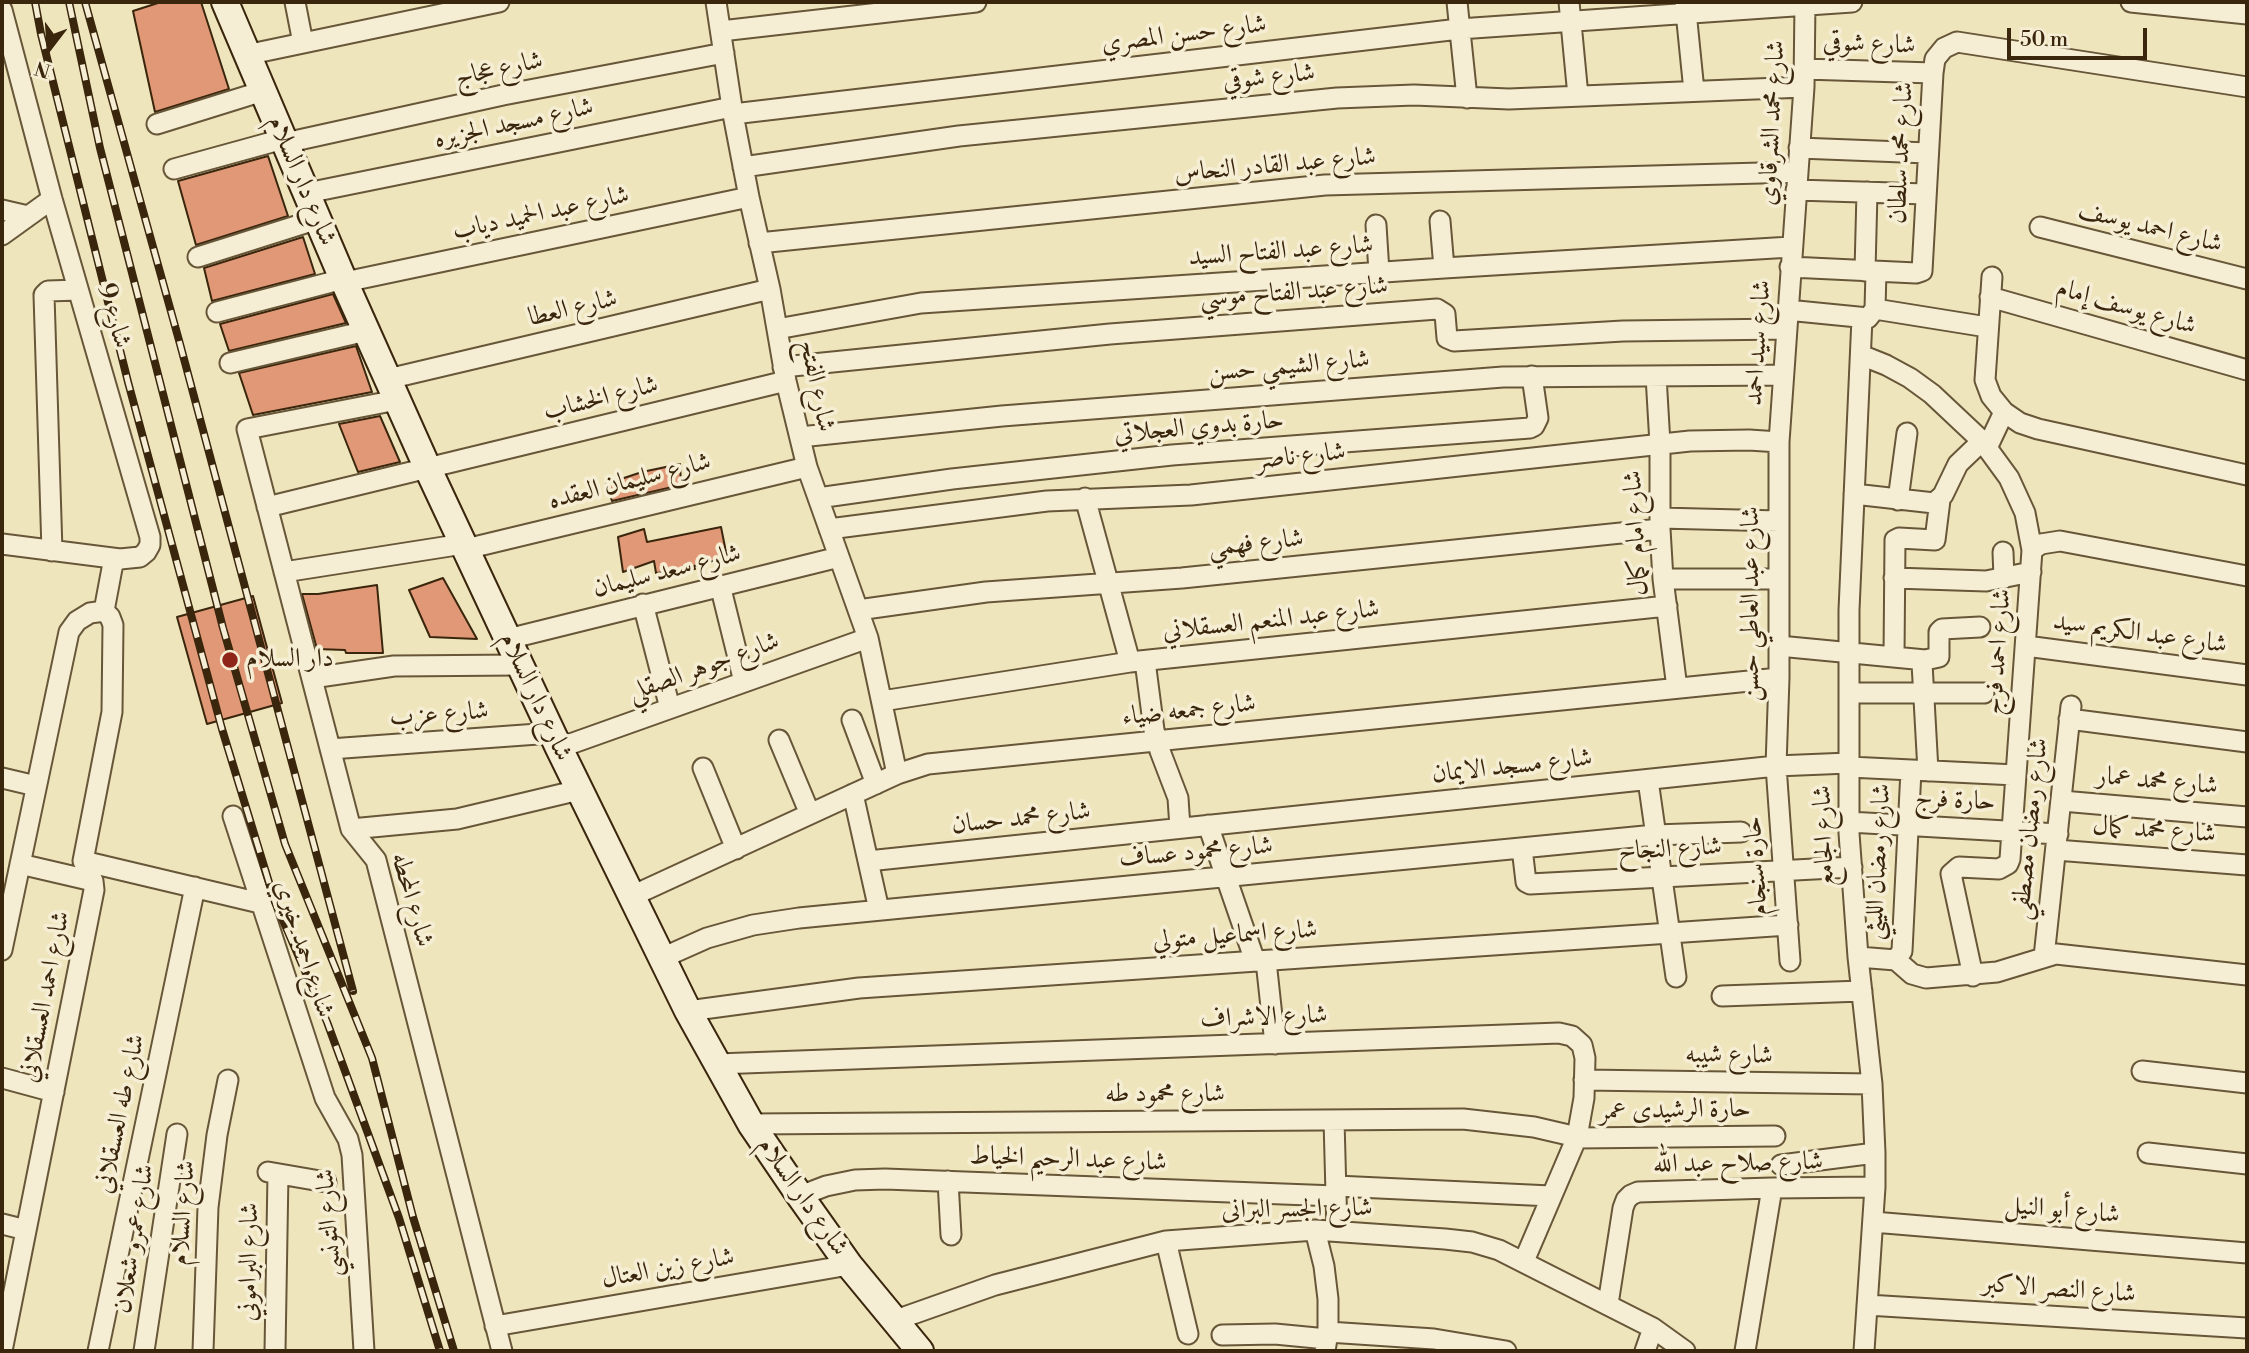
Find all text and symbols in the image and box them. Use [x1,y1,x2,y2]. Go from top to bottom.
street label: شارع حسن المصري [1100,9,1268,61]
north arrow [14,14,84,84]
scale bar [2011,14,2151,58]
text: 50 m [2020,27,2068,53]
street label: شارع شوقي [1822,28,1916,62]
street label: شارع محمد الشرقاوي [1753,40,1793,206]
street label: شارع عجاج [452,45,546,95]
text: N [32,55,54,83]
street label: شارع شوقي [1221,58,1317,98]
street label: شارع محمد سلطان [1883,81,1921,225]
street label: شارع مسجد الجزيره [432,92,596,156]
street label: شارع دار السلام [260,111,342,251]
street label: شارع عبد القادر النحاس [1173,142,1377,190]
street label: شارع عبد الحميد دياب [450,180,632,248]
street label: شارع احمد يوسف [2075,195,2225,261]
street label: شارع عبد الفتاح السيد [1188,230,1374,274]
street label: شارع عبد الفتاح موسي [1199,271,1389,315]
street label: شارع يوسف إمام [2052,273,2200,343]
street label: شارع سيد احمد [1739,279,1779,407]
street label: شارع 9 [89,280,137,352]
street label: شارع العطا [525,284,621,334]
street label: شارع الفتح [791,337,841,435]
street label: شارع الشيمي حسن [1207,344,1371,390]
street label: شارع الخشاب [540,370,662,428]
street label: حارة بدوي العجلاتي [1113,405,1285,451]
street label: شارع ناصر [1255,437,1347,477]
street label: شارع سليمان العقده [546,447,714,517]
street label: شارع امام كمال [1618,469,1656,597]
street label: شارع عبد العاطي حسن [1736,506,1768,702]
street label: شارع فهمي [1207,523,1305,565]
street label: شارع سعد سليمان [590,539,744,605]
street label: شارع احمد فرج [1979,588,2019,716]
street label: شارع عبد المنعم العسقلاني [1161,594,1381,648]
street label: شارع عبد الكريم سيد [2051,606,2229,662]
street label: شارع جوهر الصقلي [624,626,784,710]
street label: شارع دار السلام [492,628,578,766]
place label: دار السلام [246,644,334,676]
marker: دار السلام [220,650,240,670]
street label: شارع جمعه ضياء [1120,688,1258,734]
street label: شارع عزب [388,696,490,734]
street label: شارع رمضان مصطفي [2006,737,2056,921]
street label: شارع مسجد الايمان [1430,743,1594,791]
street label: شارع محمد عمار [2095,761,2219,803]
street label: شارع رمضان الليثي [1859,783,1899,941]
street label: حارة فرج [1914,783,1996,819]
street label: شارع الجامع [1808,785,1842,887]
street label: شارع محمد حسان [950,796,1092,842]
street label: شارع محمد كمال [2091,811,2217,851]
street label: حارة سنجام [1738,815,1776,917]
street label: شارع محمود عساف [1118,831,1274,875]
street label: شارع النجاح [1617,832,1723,868]
street label: شارع المحطه [383,849,439,951]
street label: شارع احمد خيري [266,876,340,1022]
street label: شارع احمد العسقلاني [14,909,78,1085]
street label: شارع اسماعيل متولي [1152,915,1318,957]
street label: شارع الاشراف [1200,1000,1328,1036]
street label: شارع طه العسقلاني [89,1032,153,1196]
street label: شارع شيبه [1685,1040,1773,1072]
street label: شارع محمود طه [1105,1079,1225,1111]
street label: حارة الرشيدى عمر [1599,1094,1751,1128]
street label: شارع دار السلام [750,1131,854,1263]
street label: شارع عبد الرحيم الخياط [969,1141,1167,1179]
street label: شارع صلاح عبد الله [1653,1147,1823,1181]
street label: شارع السلام [165,1159,203,1267]
street label: شارع عمرو شعلان [108,1162,162,1316]
street label: شارع التونسي [311,1168,349,1278]
street label: شارع أبو النيل [2003,1190,2121,1232]
street label: شارع الجسر البرانى [1221,1193,1373,1227]
street label: شارع البراموني [233,1202,267,1322]
street label: شارع زين العتال [599,1242,737,1296]
street label: شارع النصر الاكبر [1981,1269,2137,1311]

